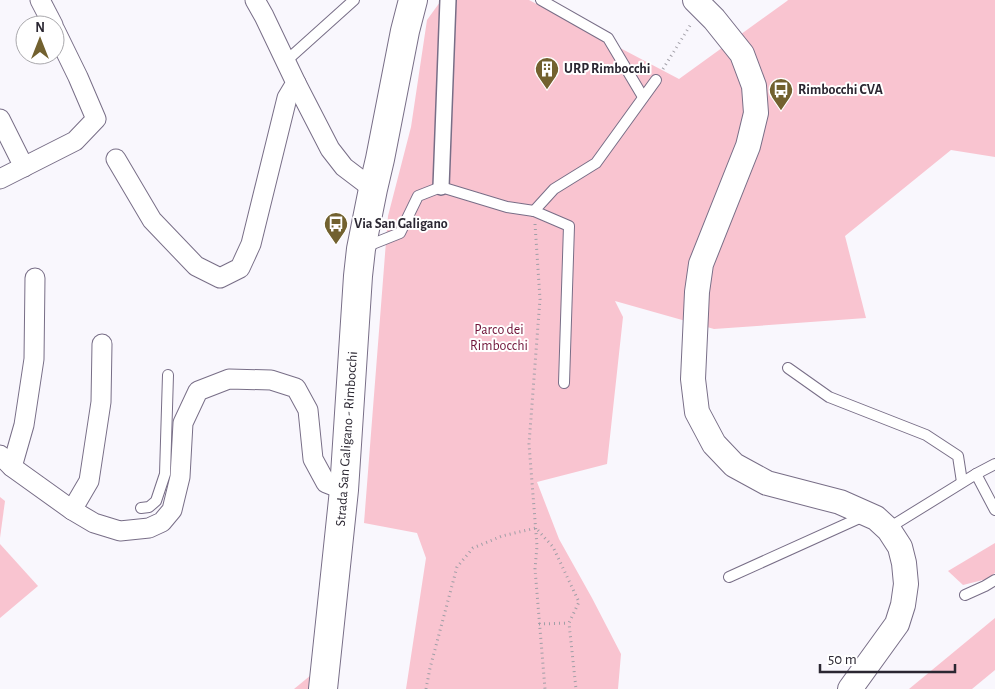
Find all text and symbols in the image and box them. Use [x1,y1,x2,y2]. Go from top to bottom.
north arrow [15,15,65,65]
text: N [35,21,45,35]
building icon: URP Rimbocchi [534,56,560,90]
place label: URP Rimbocchi [564,62,650,76]
bus stop icon: Rimbocchi CVA [768,77,794,111]
place label: Rimbocchi CVA [798,83,883,97]
bus stop icon: Via San Galigano [323,211,349,245]
place label: Via San Galigano [354,217,448,231]
park label: Parco dei Rimbocchi [470,323,528,353]
street label: Strada San Galigano - Rimbocchi [334,351,360,527]
scale bar [820,642,955,674]
text: 50 m [828,652,857,667]

